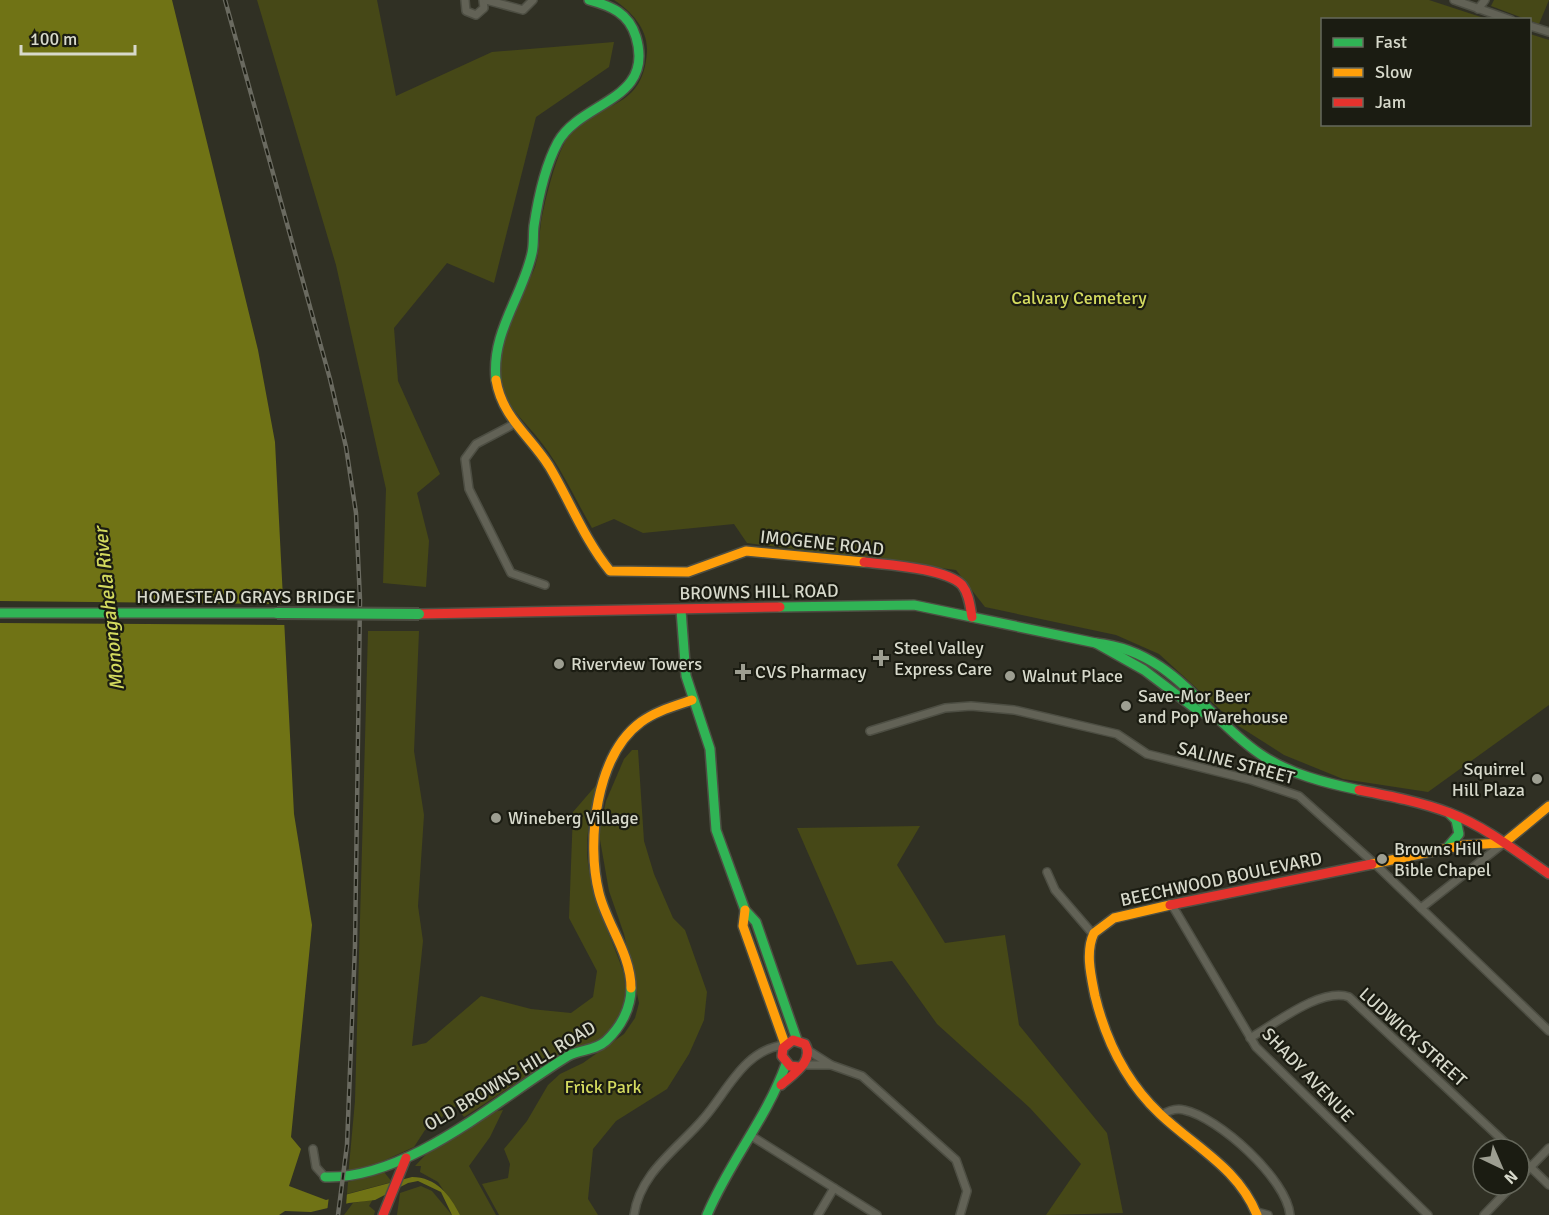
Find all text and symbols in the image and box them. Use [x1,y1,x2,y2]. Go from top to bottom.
scale bar [21,18,135,56]
legend [1321,18,1531,126]
text: 100 m [30,28,77,50]
text: Fast [1375,31,1407,53]
text: Slow [1375,61,1412,83]
text: Jam [1375,91,1406,113]
park label: Calvary Cemetery [1011,287,1147,309]
water label: Monongahela River [88,523,130,692]
street label: IMOGENE ROAD [759,526,885,560]
street label: BROWNS HILL ROAD [679,580,839,604]
street label: HOMESTEAD GRAYS BRIDGE [136,586,356,608]
place label: Steel Valley Express Care [894,637,992,680]
marker: Steel Valley Express Care [872,649,890,667]
place label: Riverview Towers [571,653,702,675]
marker: Riverview Towers [552,657,566,671]
place label: CVS Pharmacy [755,661,867,683]
marker: CVS Pharmacy [736,665,750,679]
place label: Walnut Place [1022,665,1123,687]
marker: Walnut Place [1003,669,1017,683]
place label: Save-Mor Beer and Pop Warehouse [1138,685,1288,728]
marker: Save-Mor Beer and Pop Warehouse [1119,699,1133,713]
street label: SALINE STREET [1175,737,1297,789]
place label: Squirrel Hill Plaza [1452,758,1525,801]
marker: Squirrel Hill Plaza [1530,772,1544,786]
place label: Wineberg Village [508,807,639,829]
marker: Wineberg Village [489,811,503,825]
place label: Browns Hill Bible Chapel [1394,838,1491,881]
street label: BEECHWOOD BOULEVARD [1118,847,1324,911]
marker: Browns Hill Bible Chapel [1375,852,1389,866]
street label: LUDWICK STREET [1355,983,1471,1091]
street label: OLD BROWNS HILL ROAD [420,1016,600,1136]
street label: SHADY AVENUE [1257,1023,1359,1127]
park label: Frick Park [565,1076,641,1098]
north arrow [1471,1137,1531,1197]
text: N [1500,1166,1522,1188]

